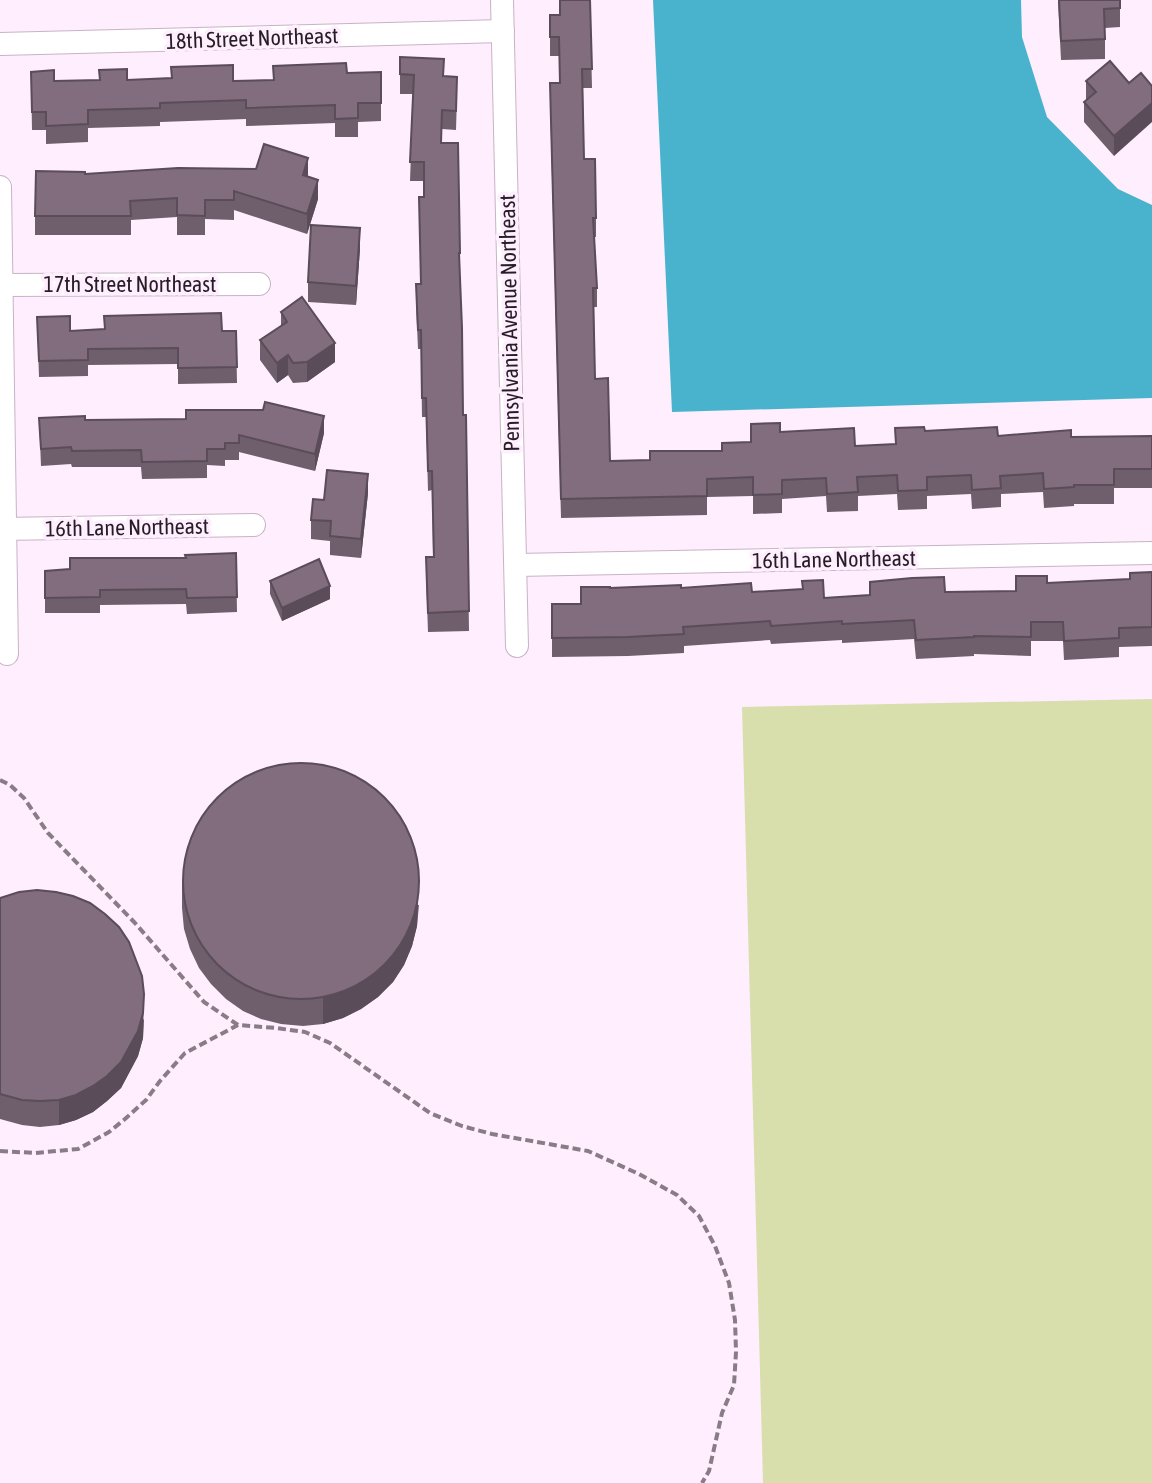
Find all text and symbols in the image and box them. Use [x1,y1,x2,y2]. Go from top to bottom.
street label: 18th Street Northeast [165,22,339,54]
street label: Pennsylvania Avenue Northeast [494,194,524,452]
street label: 17th Street Northeast [44,271,216,297]
street label: 16th Lane Northeast [45,513,209,541]
street label: 16th Lane Northeast [752,545,916,573]

